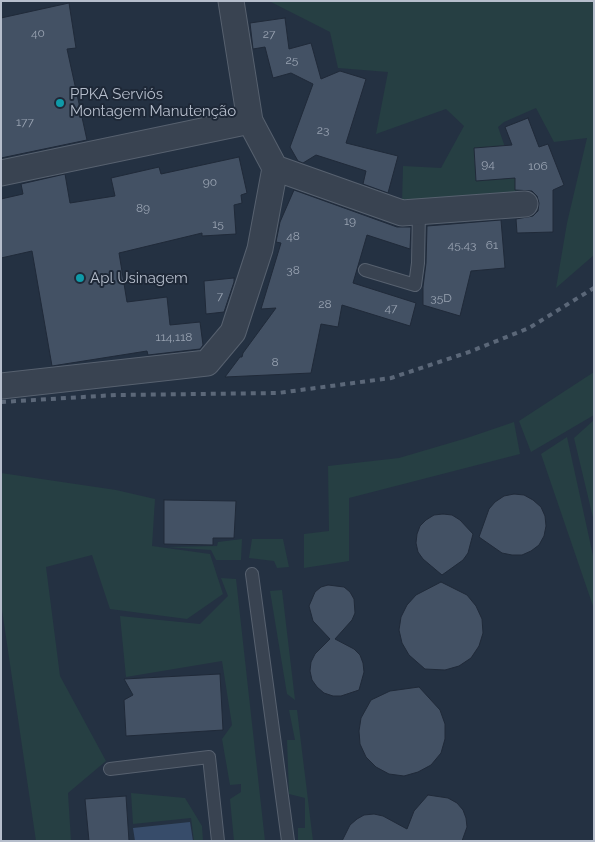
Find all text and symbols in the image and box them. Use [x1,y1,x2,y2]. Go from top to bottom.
house number: 40 [31,26,45,40]
house number: 27 [263,27,275,41]
house number: 25 [286,53,298,67]
place label: PPKA Serviós Montagem Manutenção [70,85,236,120]
marker: PPKA Serviós Montagem Manutenção [54,97,66,109]
house number: 177 [16,115,34,129]
house number: 23 [317,123,329,137]
house number: 94 [481,157,495,171]
house number: 106 [528,159,548,173]
house number: 90 [203,175,217,189]
house number: 89 [136,201,150,215]
house number: 19 [344,214,356,228]
house number: 15 [212,217,224,231]
house number: 48 [286,229,300,243]
house number: 45,43 [448,238,476,252]
house number: 61 [486,238,498,252]
house number: 38 [286,263,300,277]
place label: Apl Usinagem [90,269,188,287]
marker: Apl Usinagem [74,272,86,284]
house number: 7 [217,289,223,303]
house number: 35D [430,291,452,305]
house number: 28 [318,297,332,311]
house number: 47 [385,301,397,315]
house number: 114,118 [156,330,192,344]
house number: 8 [271,355,279,369]

